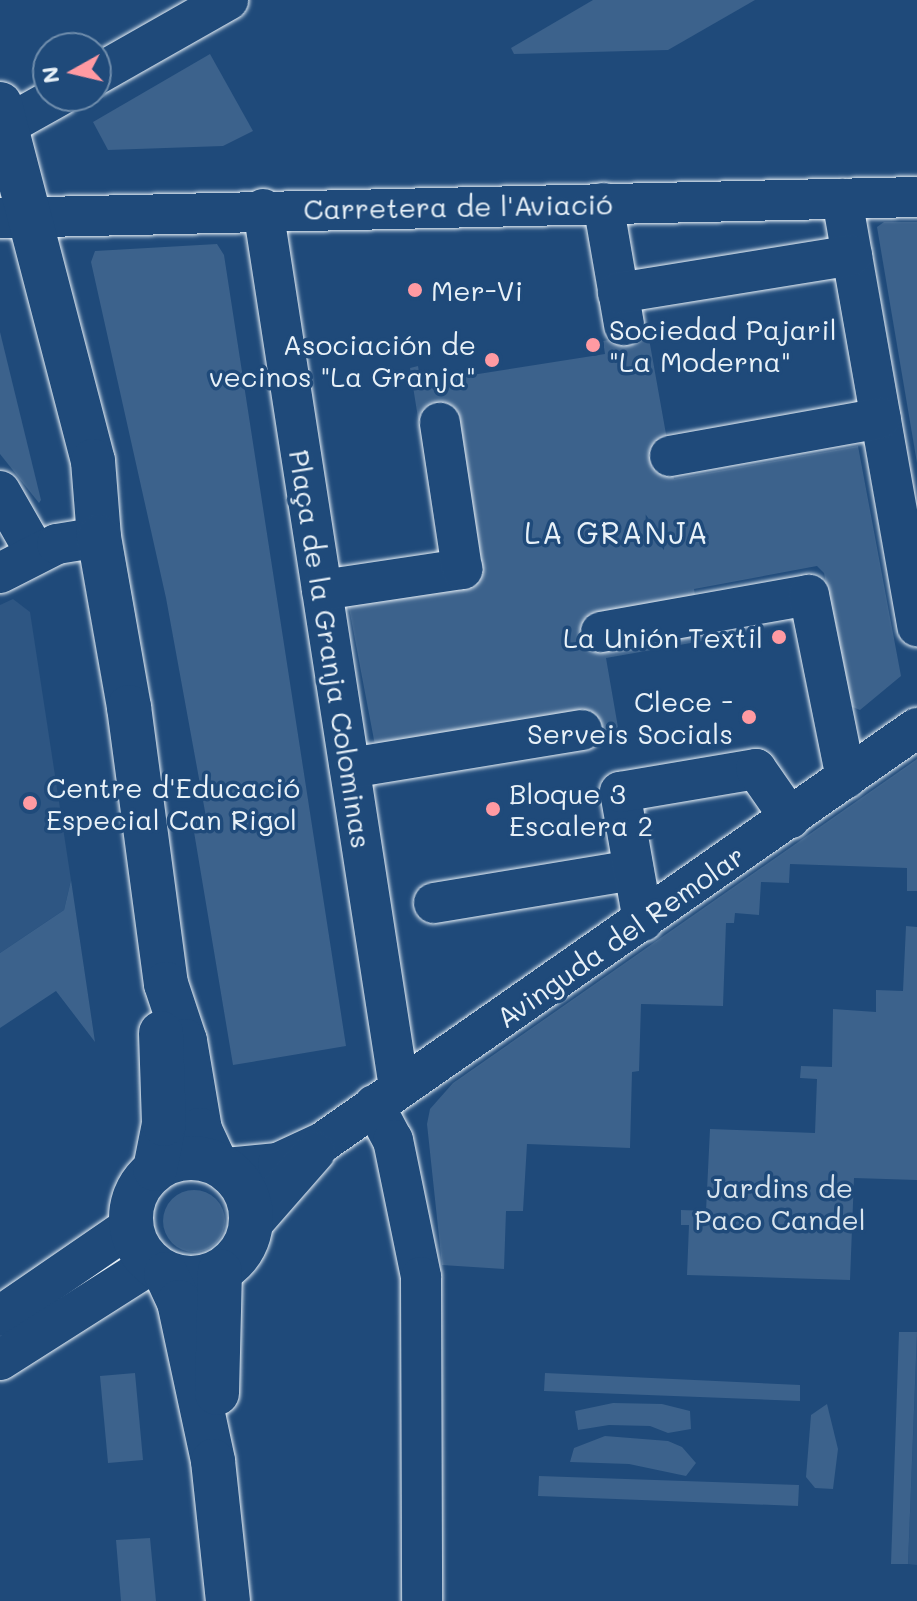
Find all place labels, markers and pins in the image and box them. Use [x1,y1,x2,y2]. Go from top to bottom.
place label: Mer-Vi [431,273,523,307]
marker: Mer-Vi [406,281,424,299]
place label: Sociedad Pajaril "La Moderna" [609,312,837,378]
place label: Asociación de vecinos "La Granja" [209,327,476,393]
marker: Sociedad Pajaril "La Moderna" [584,336,602,354]
marker: Asociación de vecinos "La Granja" [483,351,501,369]
place label: La Unión Textil [563,620,763,654]
marker: La Unión Textil [770,628,788,646]
place label: Clece - Serveis Socials [527,684,733,750]
marker: Clece - Serveis Socials [740,708,758,726]
place label: Centre d'Educació Especial Can Rigol [46,770,300,836]
place label: Bloque 3 Escalera 2 [509,776,653,842]
marker: Centre d'Educació Especial Can Rigol [21,794,39,812]
marker: Bloque 3 Escalera 2 [484,800,502,818]

